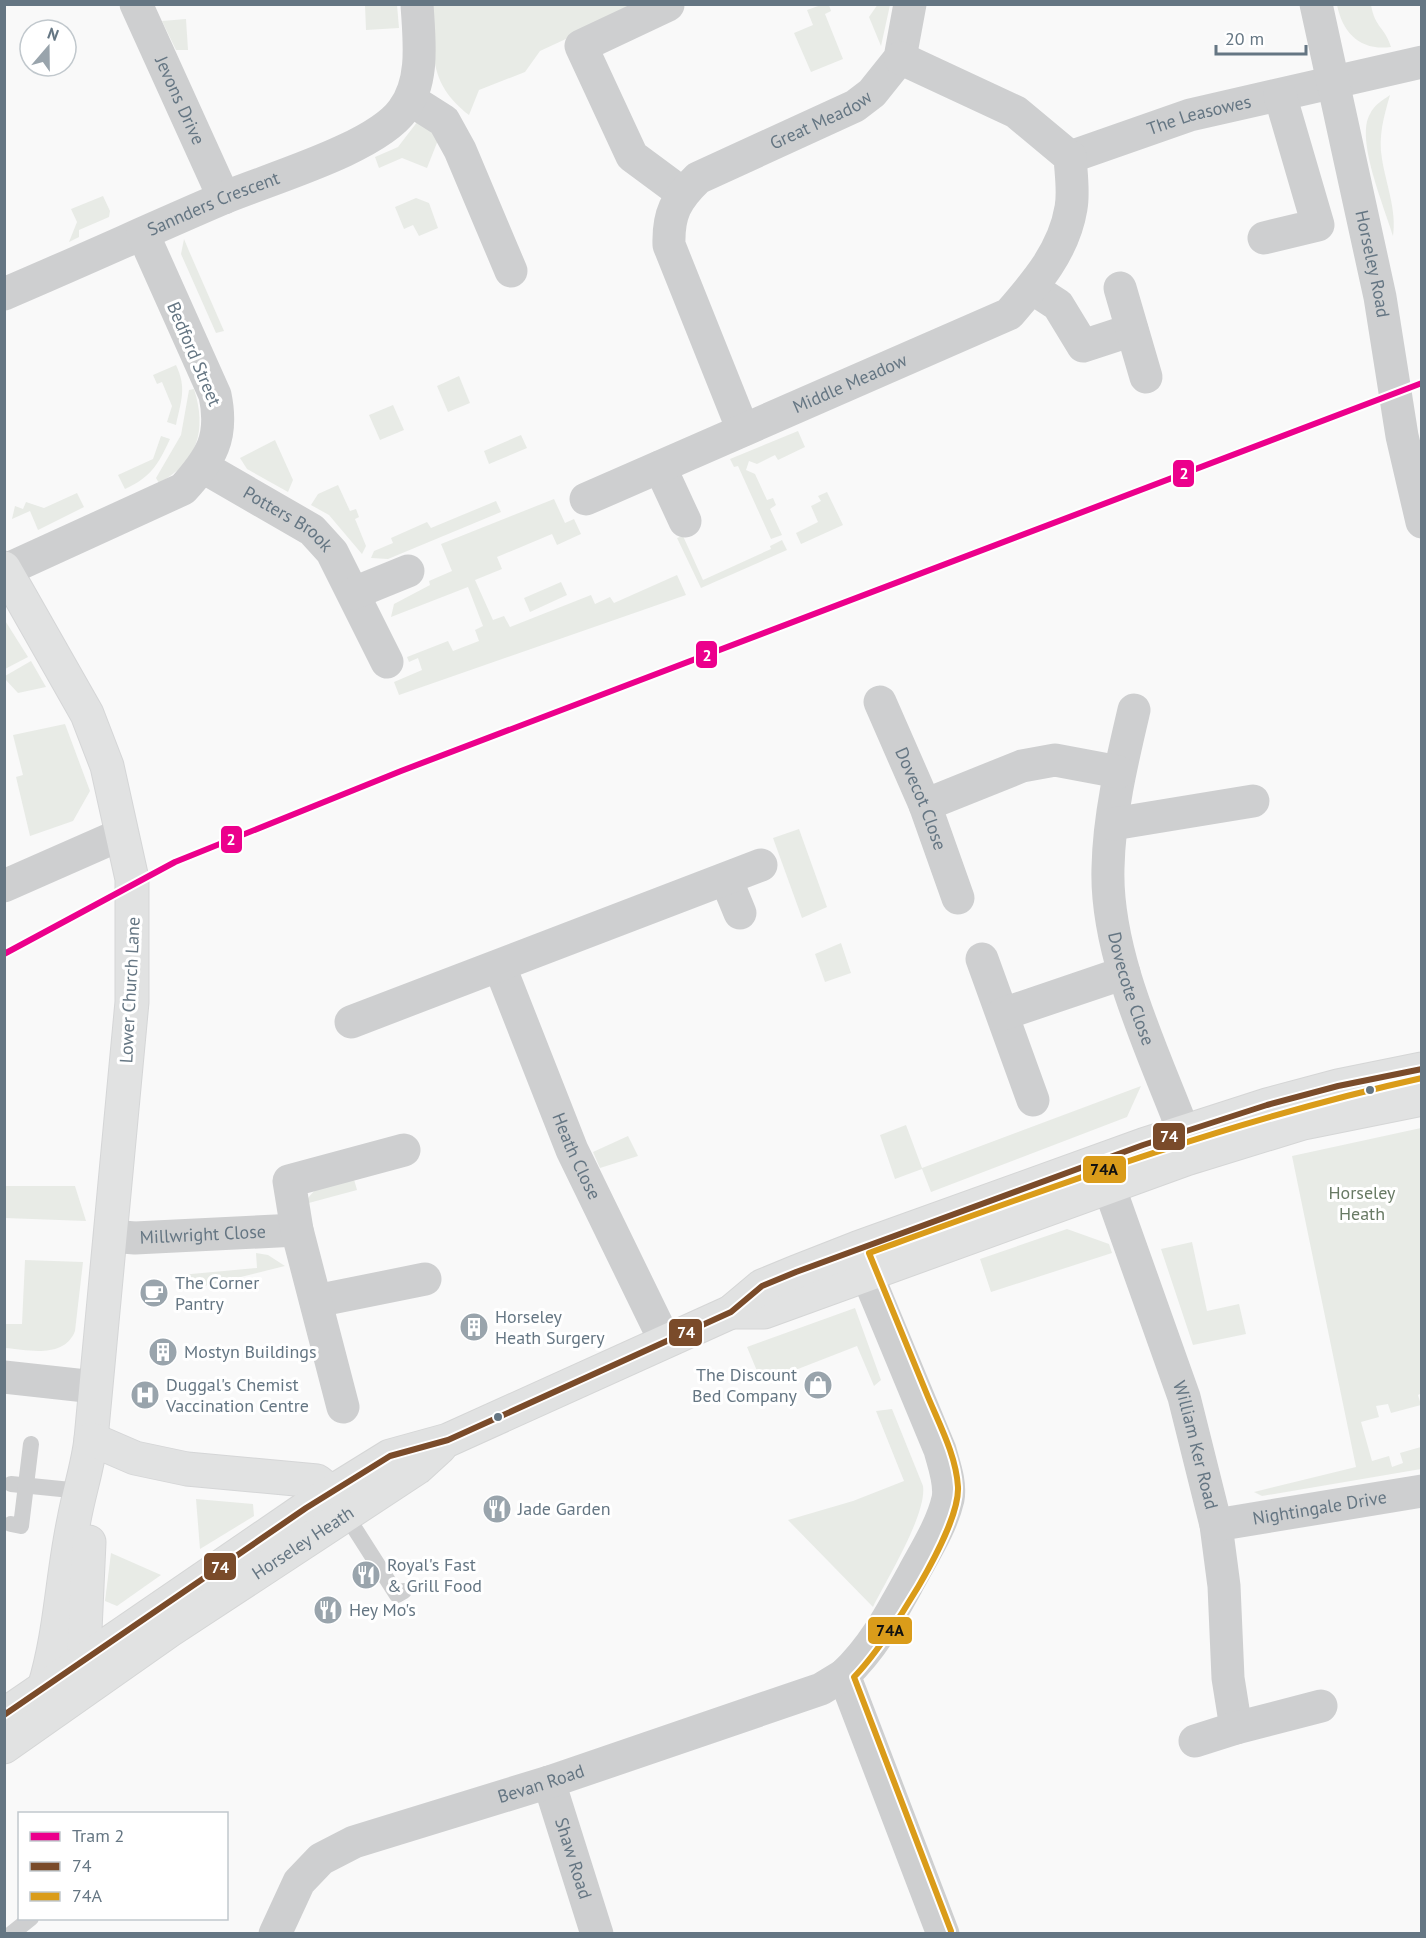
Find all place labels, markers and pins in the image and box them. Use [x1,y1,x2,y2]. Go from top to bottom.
unlabelled marker [1364,1084,1376,1096]
place label: The Corner Pantry [175,1271,259,1315]
cafe icon: The Corner Pantry [138,1277,170,1309]
place label: Horseley Heath Surgery [495,1305,605,1349]
building icon: Horseley Heath Surgery [458,1311,490,1343]
building icon: Mostyn Buildings [147,1336,179,1368]
place label: Mostyn Buildings [184,1340,317,1363]
place label: The Discount Bed Company [692,1363,798,1407]
shop icon: The Discount Bed Company [802,1369,834,1401]
place label: Duggal's Chemist Vaccination Centre [165,1373,309,1417]
hospital icon: Duggal's Chemist Vaccination Centre [129,1379,161,1411]
unlabelled marker [492,1411,504,1423]
restaurant icon: Jade Garden [481,1493,513,1525]
place label: Jade Garden [517,1497,611,1520]
place label: Royal's Fast & Grill Food [387,1553,482,1597]
restaurant icon: Royal's Fast & Grill Food [350,1559,382,1591]
restaurant icon: Hey Mo's [312,1594,344,1626]
place label: Hey Mo's [349,1598,416,1621]

